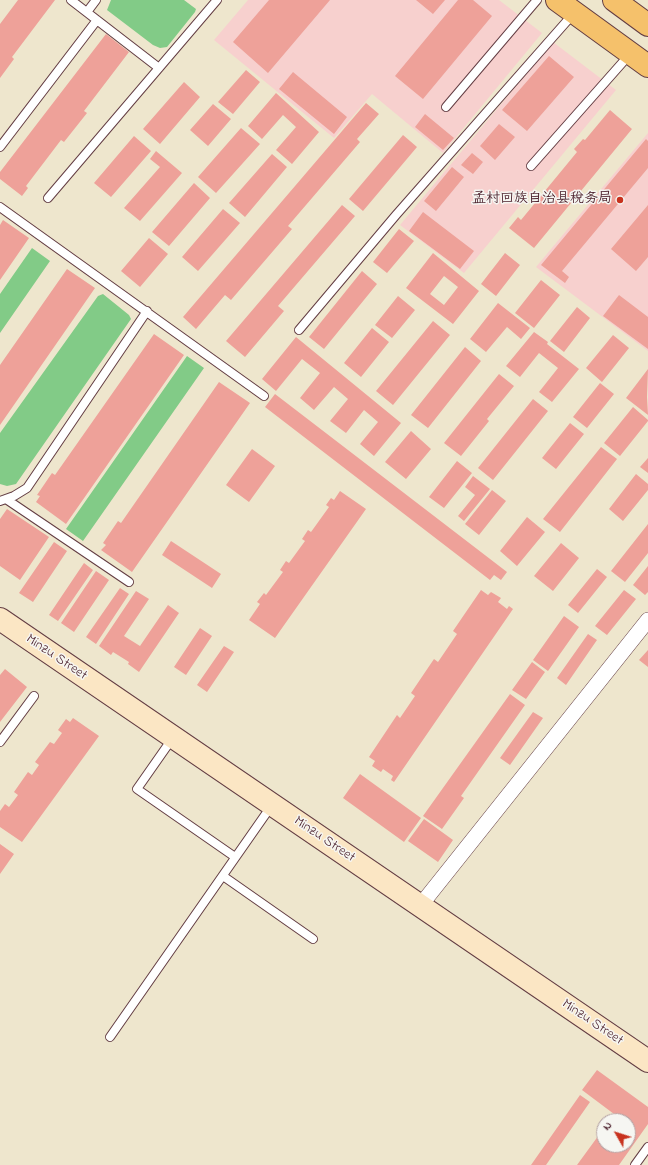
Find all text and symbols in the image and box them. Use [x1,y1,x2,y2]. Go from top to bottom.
place label: 孟村回族自治县税务局 [472,192,612,208]
marker: 孟村回族自治县税务局 [615,195,625,205]
street label: Minzu Street [22,631,90,685]
street label: Minzu Street [290,813,358,867]
street label: Minzu Street [558,996,626,1050]
north arrow [596,1113,636,1153]
text: N [599,1118,616,1134]

